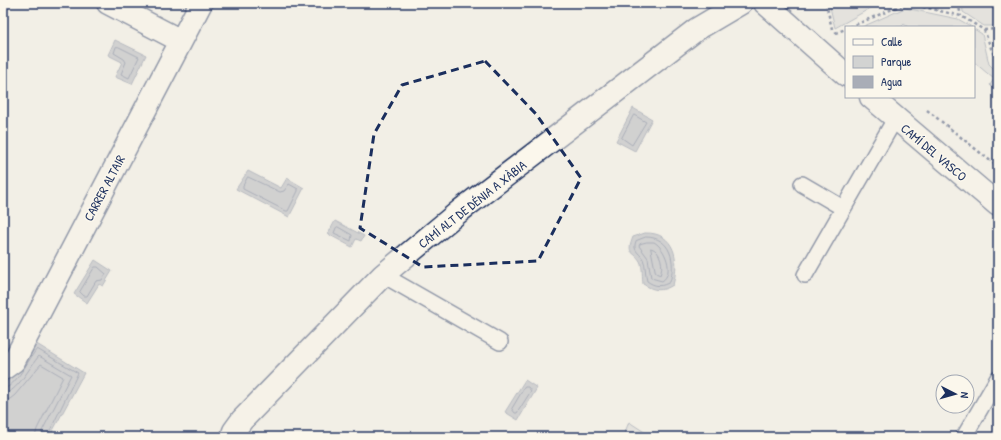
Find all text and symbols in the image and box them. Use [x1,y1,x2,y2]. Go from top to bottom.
legend [845,26,975,98]
text: Calle [881,33,902,50]
text: Parque [881,53,911,70]
text: Agua [881,73,902,90]
street label: CAMÍ DEL VASCO [897,119,971,185]
street label: CARRER ALTAIR [79,152,129,224]
street label: CAMÍ ALT DE DÉNIA A XÀBIA [414,156,531,252]
north arrow [935,374,975,414]
text: N [958,391,972,399]

